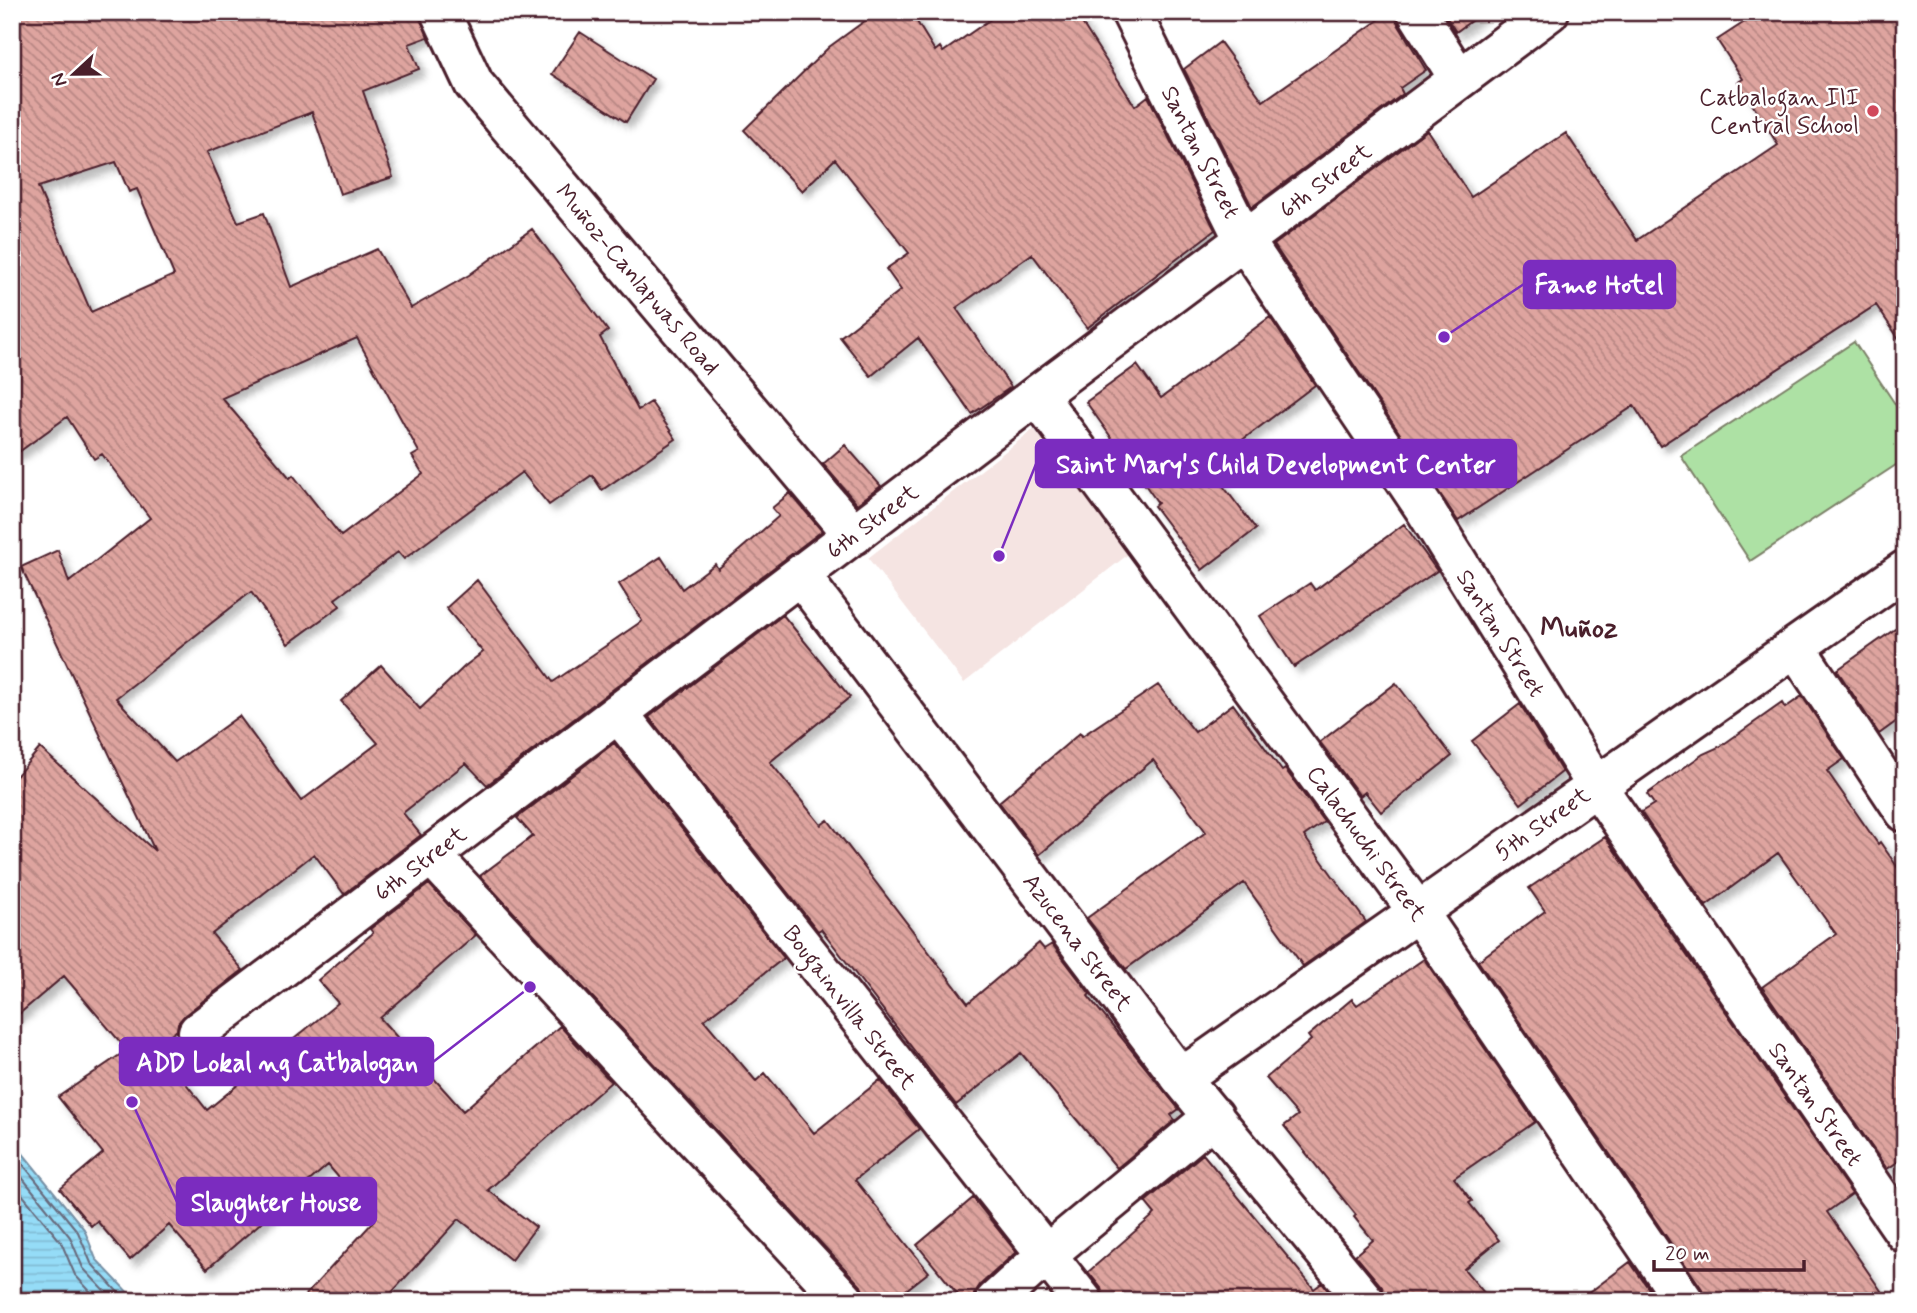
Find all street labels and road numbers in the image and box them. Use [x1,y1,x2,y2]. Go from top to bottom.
street label: Santan Street [1153,81,1246,224]
street label: 6th Street [1274,136,1378,226]
street label: Muñoz-Canlapwas Road [548,178,726,382]
street label: 6th Street [821,477,925,567]
street label: Santan Street [1448,564,1551,704]
street label: Calachuchi Street [1299,760,1433,928]
street label: 5th Street [1489,780,1597,868]
street label: 6th Street [369,819,473,909]
street label: Azucena Street [1015,868,1139,1018]
street label: Bougainvilla Street [772,919,923,1098]
street label: Santan Street [1760,1037,1869,1173]

